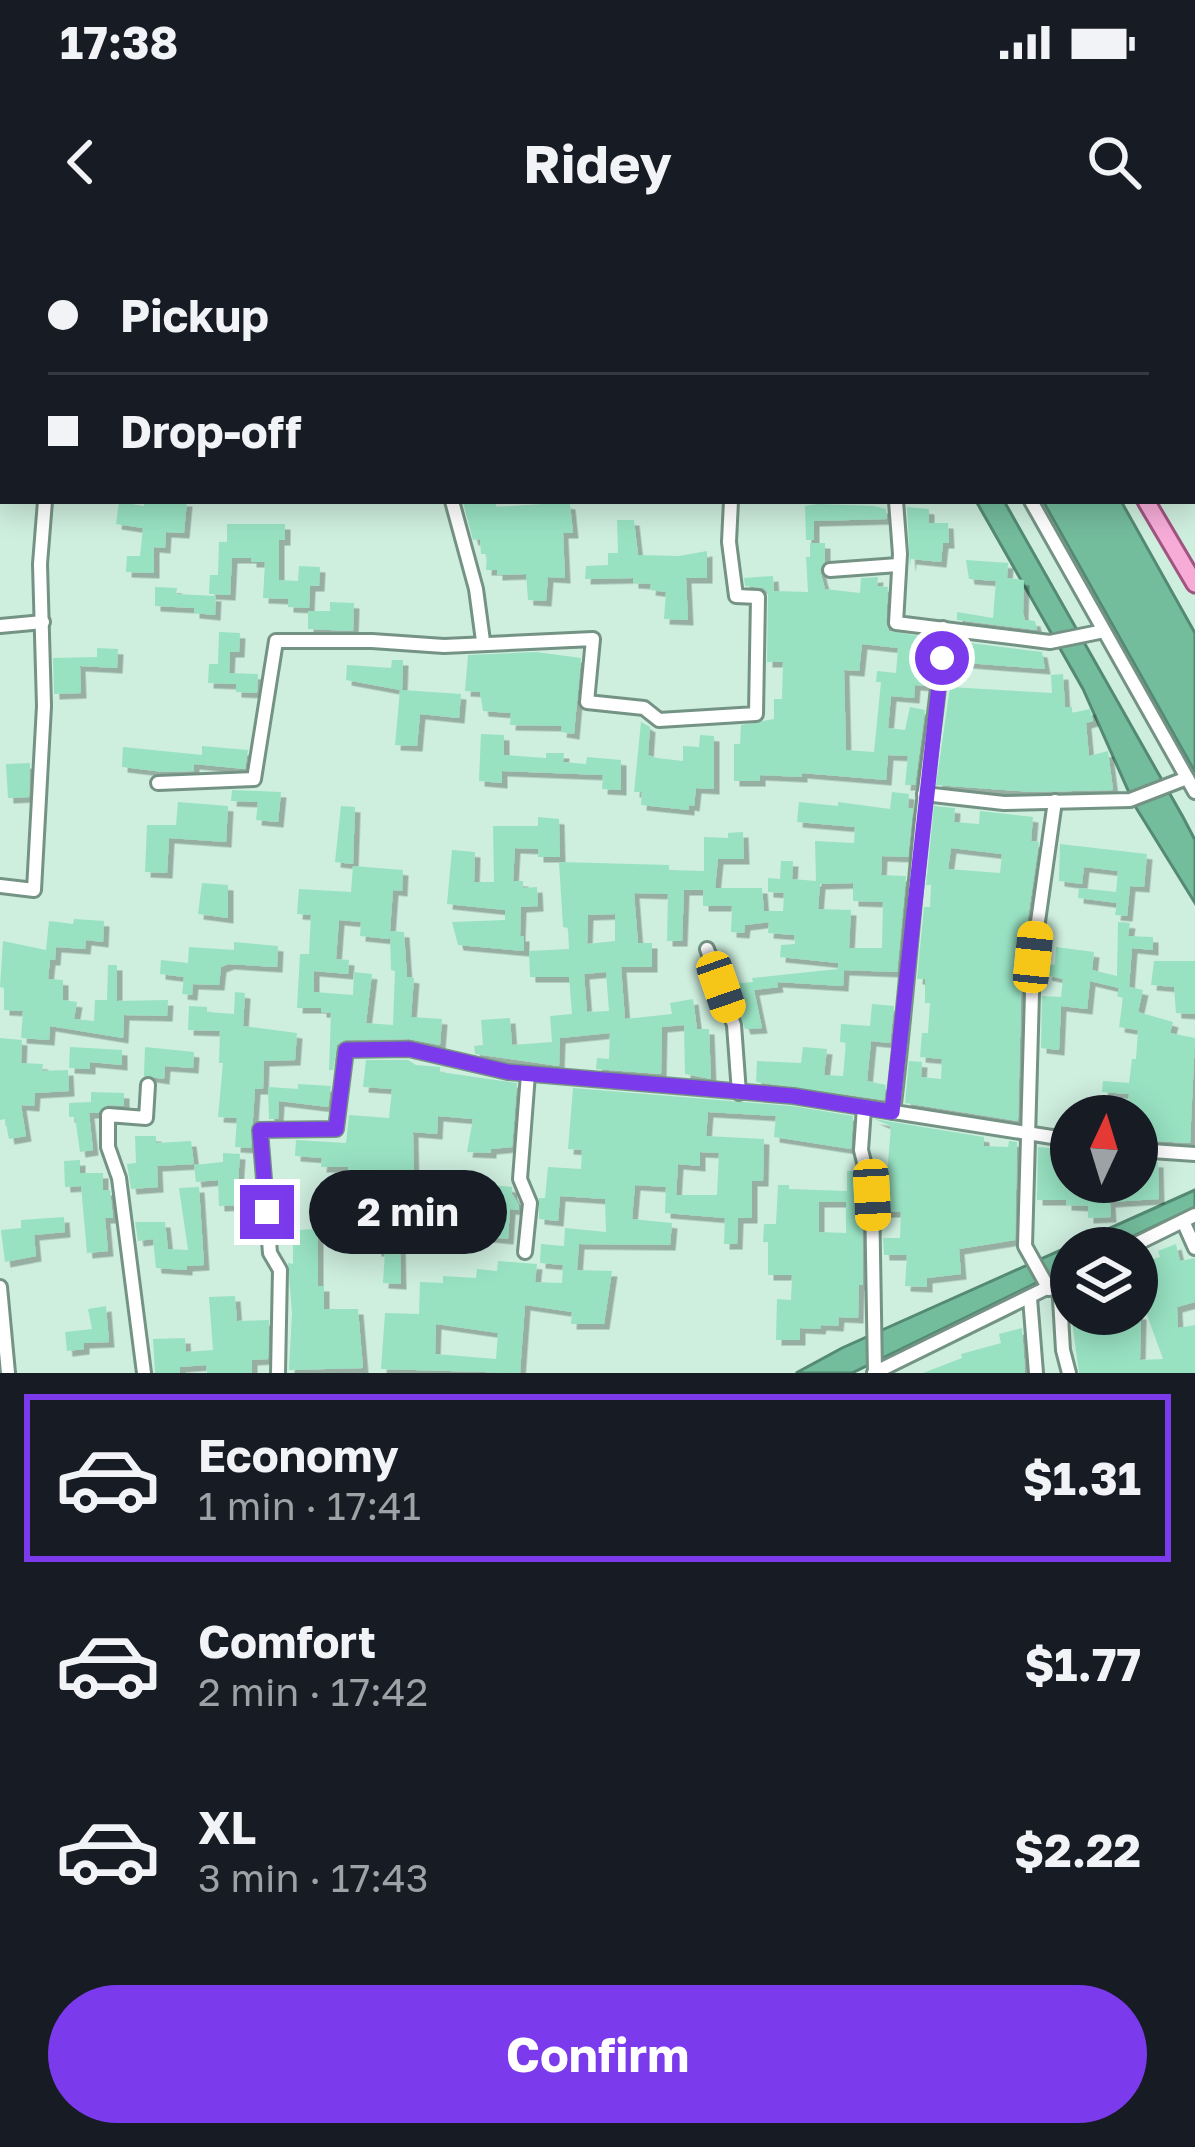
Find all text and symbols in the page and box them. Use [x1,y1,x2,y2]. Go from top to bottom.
text: 17:38 [60,15,178,69]
icon: back [48,129,114,195]
icon: search [1081,129,1147,195]
text: Ridey [523,130,672,195]
text: Pickup [120,288,269,342]
text: Drop-off [120,404,301,458]
route start [915,631,969,685]
car [1011,919,1055,995]
car [692,947,750,1027]
north arrow [1050,1095,1158,1203]
map controls [1050,1095,1158,1335]
car [852,1158,892,1232]
callout: 2 min [309,1170,507,1254]
route end [240,1185,294,1239]
text: 2 min [357,1188,459,1235]
button: layers [1050,1227,1158,1335]
icon: car [54,1424,162,1532]
text: Economy [198,1428,399,1482]
text: $1.31 [1023,1451,1141,1505]
text: 1 min · 17:41 [198,1482,421,1529]
icon: car [54,1610,162,1718]
text: Comfort [198,1614,376,1668]
text: $1.77 [1024,1637,1141,1691]
text: 2 min · 17:42 [198,1668,428,1715]
icon: car [54,1796,162,1904]
text: XL [198,1800,256,1854]
text: $2.22 [1014,1823,1141,1877]
text: 3 min · 17:43 [198,1854,429,1901]
button: Confirm [48,1985,1147,2123]

